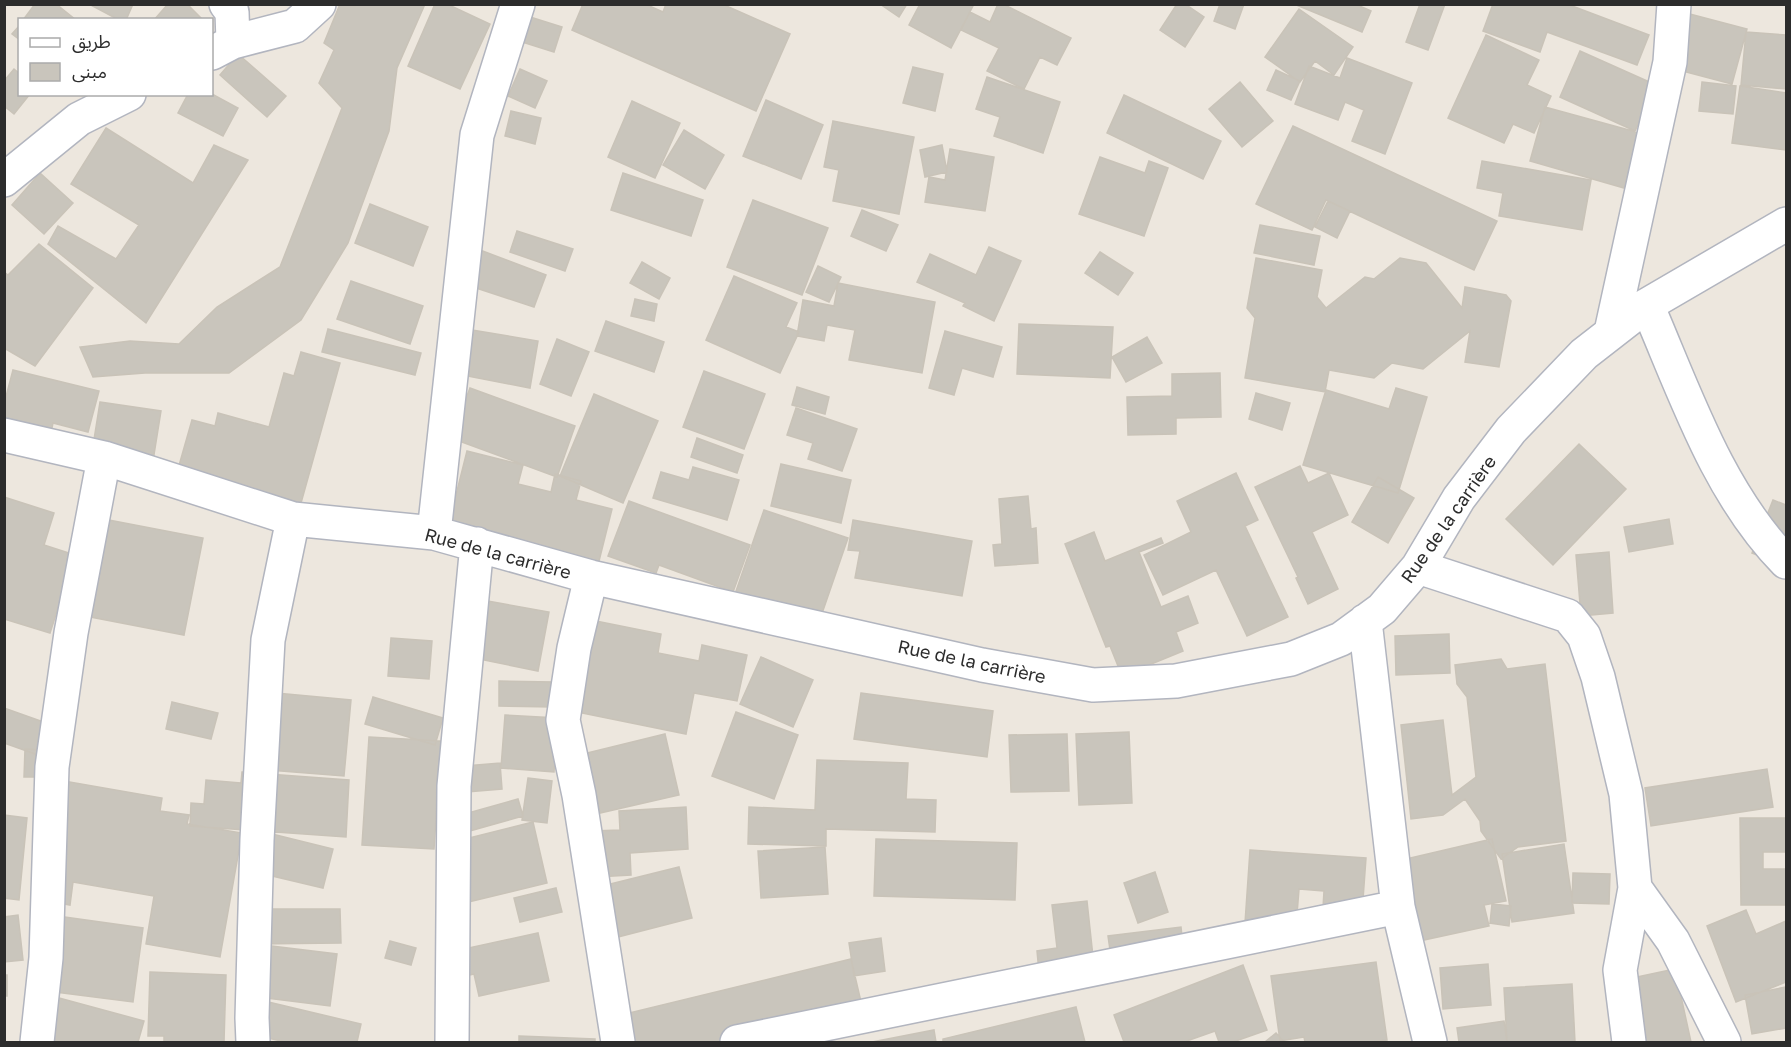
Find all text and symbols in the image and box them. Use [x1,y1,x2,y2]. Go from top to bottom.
legend [18,18,213,96]
text: طريق [72,30,111,53]
text: مبنى [72,60,107,83]
street label: Rue de la carrière [1396,451,1500,587]
street label: Rue de la carrière [422,523,574,583]
street label: Rue de la carrière [896,635,1048,687]

